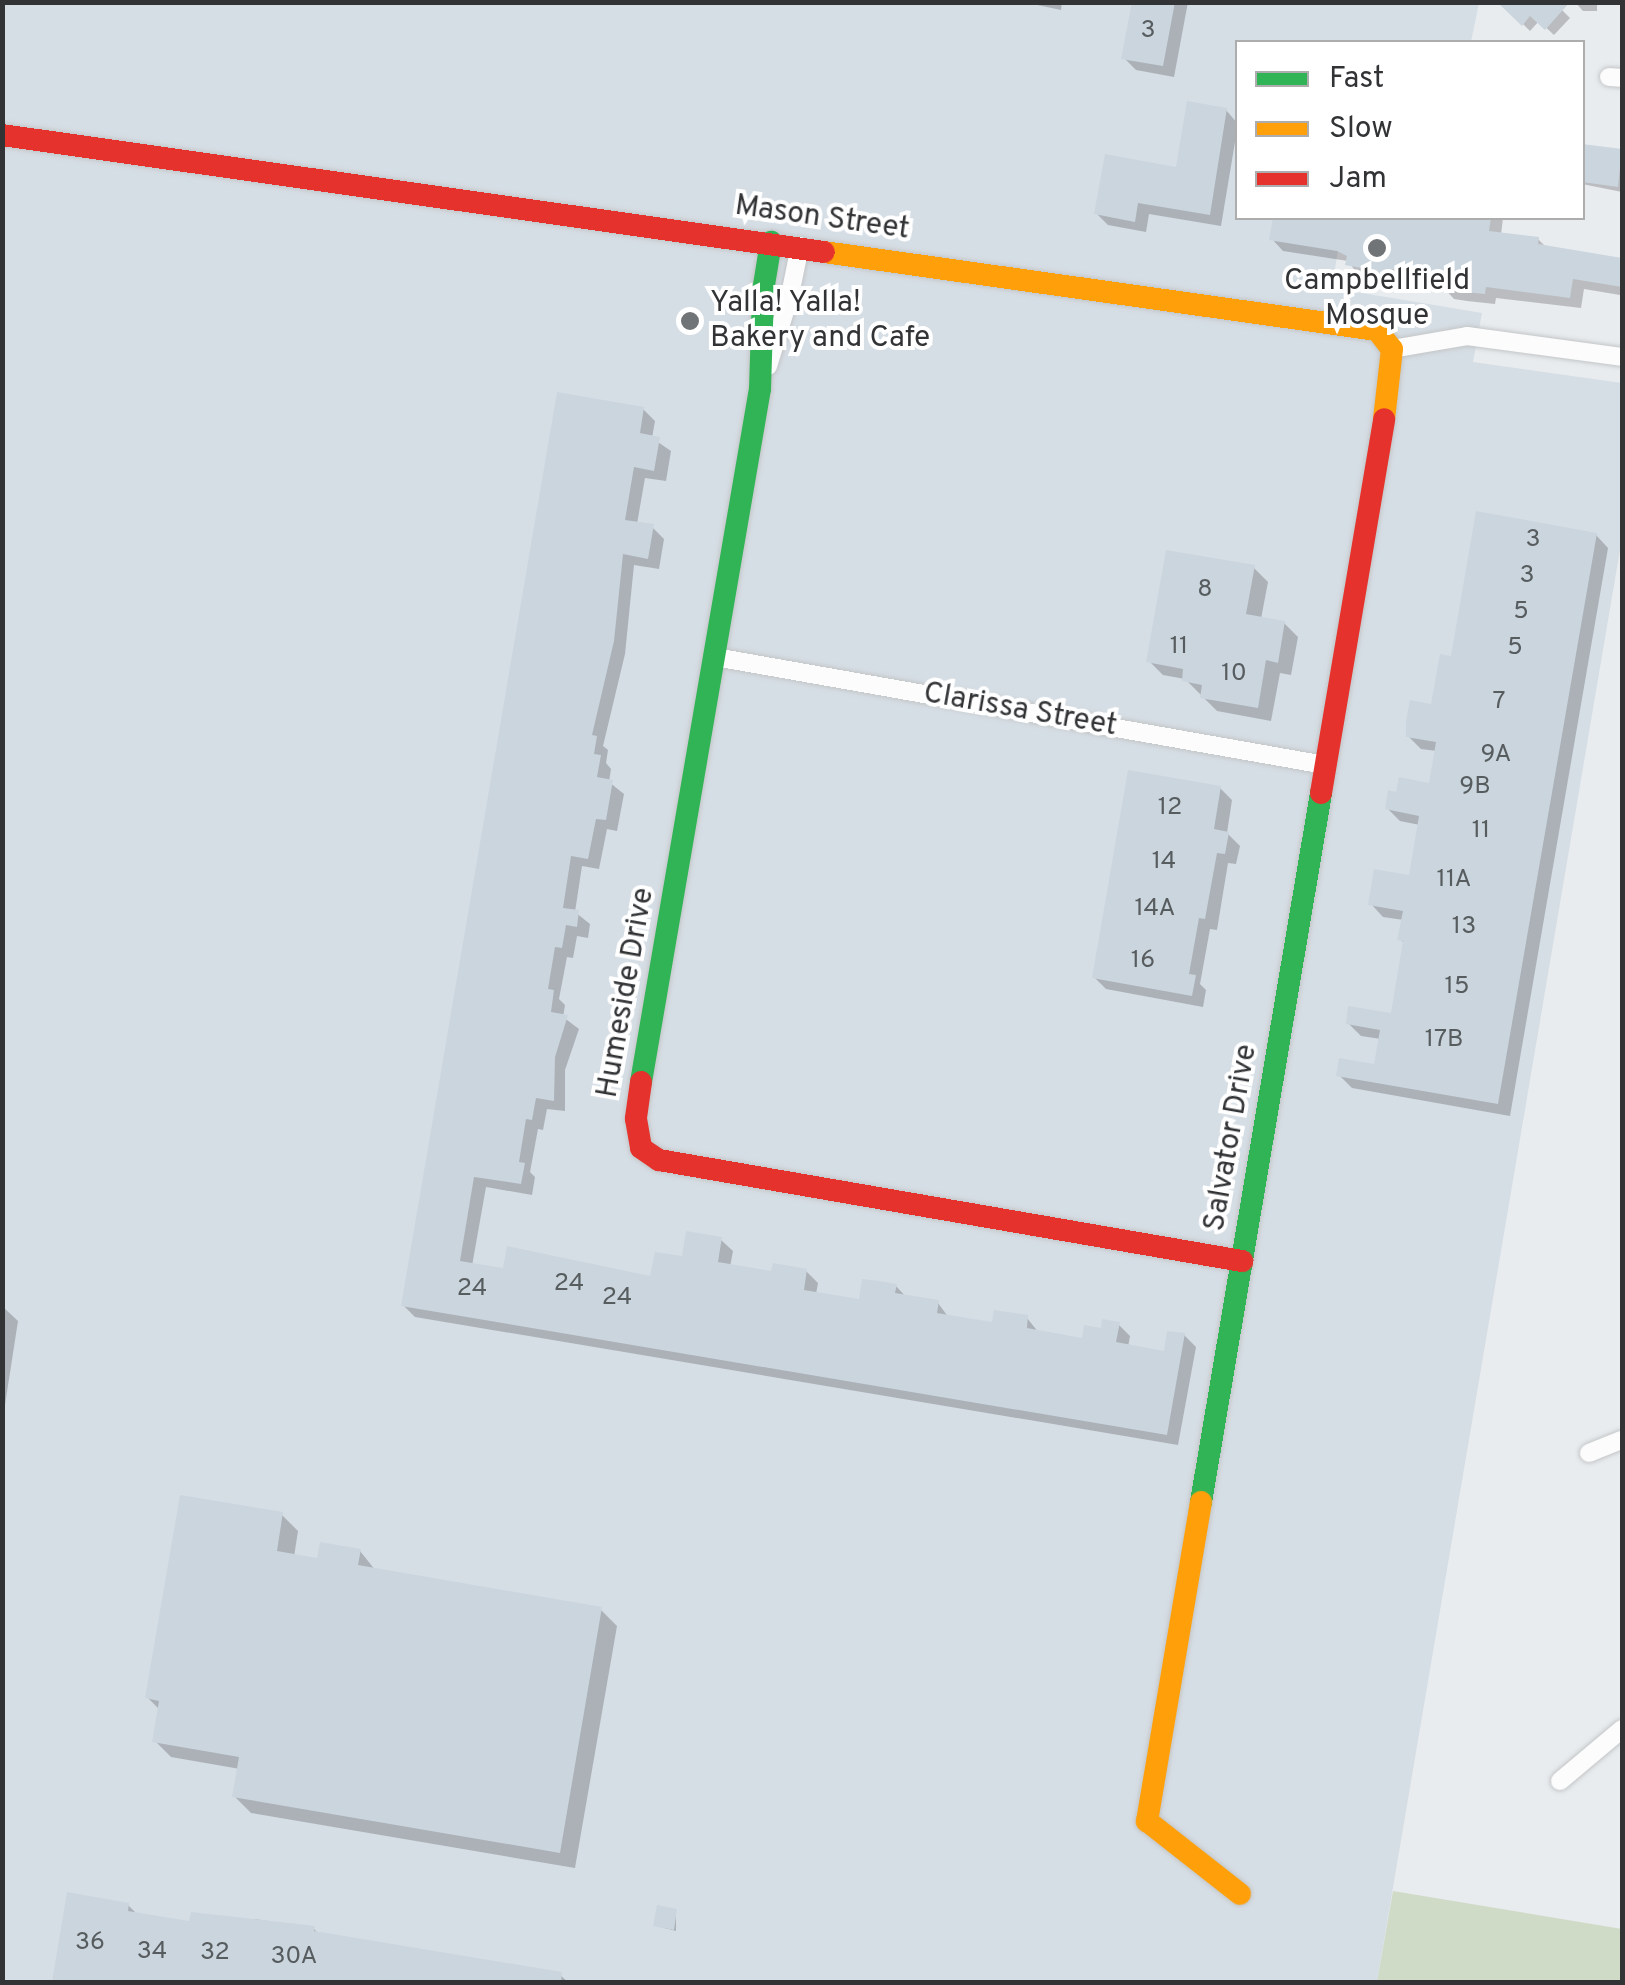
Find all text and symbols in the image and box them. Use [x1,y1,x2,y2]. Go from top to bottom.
house number: 3 [1140,16,1156,46]
legend [1235,40,1585,220]
text: Fast [1329,61,1384,98]
text: Slow [1329,111,1393,148]
text: Jam [1329,161,1387,198]
street label: Mason Street [732,189,912,249]
marker: Campbellfield Mosque [1366,237,1388,259]
place label: Campbellfield Mosque [1284,264,1470,334]
place label: Yalla! Yalla! Bakery and Cafe [710,286,930,356]
marker: Yalla! Yalla! Bakery and Cafe [679,310,701,332]
house number: 3 [1525,525,1541,555]
house number: 3 [1519,561,1535,591]
house number: 8 [1197,575,1213,605]
house number: 5 [1513,597,1529,627]
house number: 11 [1170,632,1188,662]
house number: 5 [1507,633,1523,663]
house number: 10 [1221,659,1247,689]
street label: Clarissa Street [920,676,1120,746]
house number: 7 [1492,687,1506,717]
house number: 9A [1481,740,1511,770]
house number: 9B [1459,772,1491,802]
house number: 12 [1158,793,1182,823]
house number: 11 [1472,816,1490,846]
house number: 14 [1152,847,1176,877]
house number: 11A [1437,865,1471,895]
street label: Humeside Drive [591,885,663,1101]
house number: 14A [1135,894,1175,924]
house number: 13 [1452,912,1476,942]
house number: 16 [1131,946,1155,976]
house number: 15 [1445,972,1469,1002]
house number: 17B [1425,1025,1463,1055]
street label: Salvator Drive [1198,1042,1266,1234]
house number: 24 [554,1269,584,1299]
house number: 24 [457,1274,487,1304]
house number: 24 [602,1283,632,1313]
house number: 36 [75,1928,105,1958]
house number: 34 [137,1937,167,1967]
house number: 32 [200,1938,230,1968]
house number: 30A [270,1942,318,1972]

